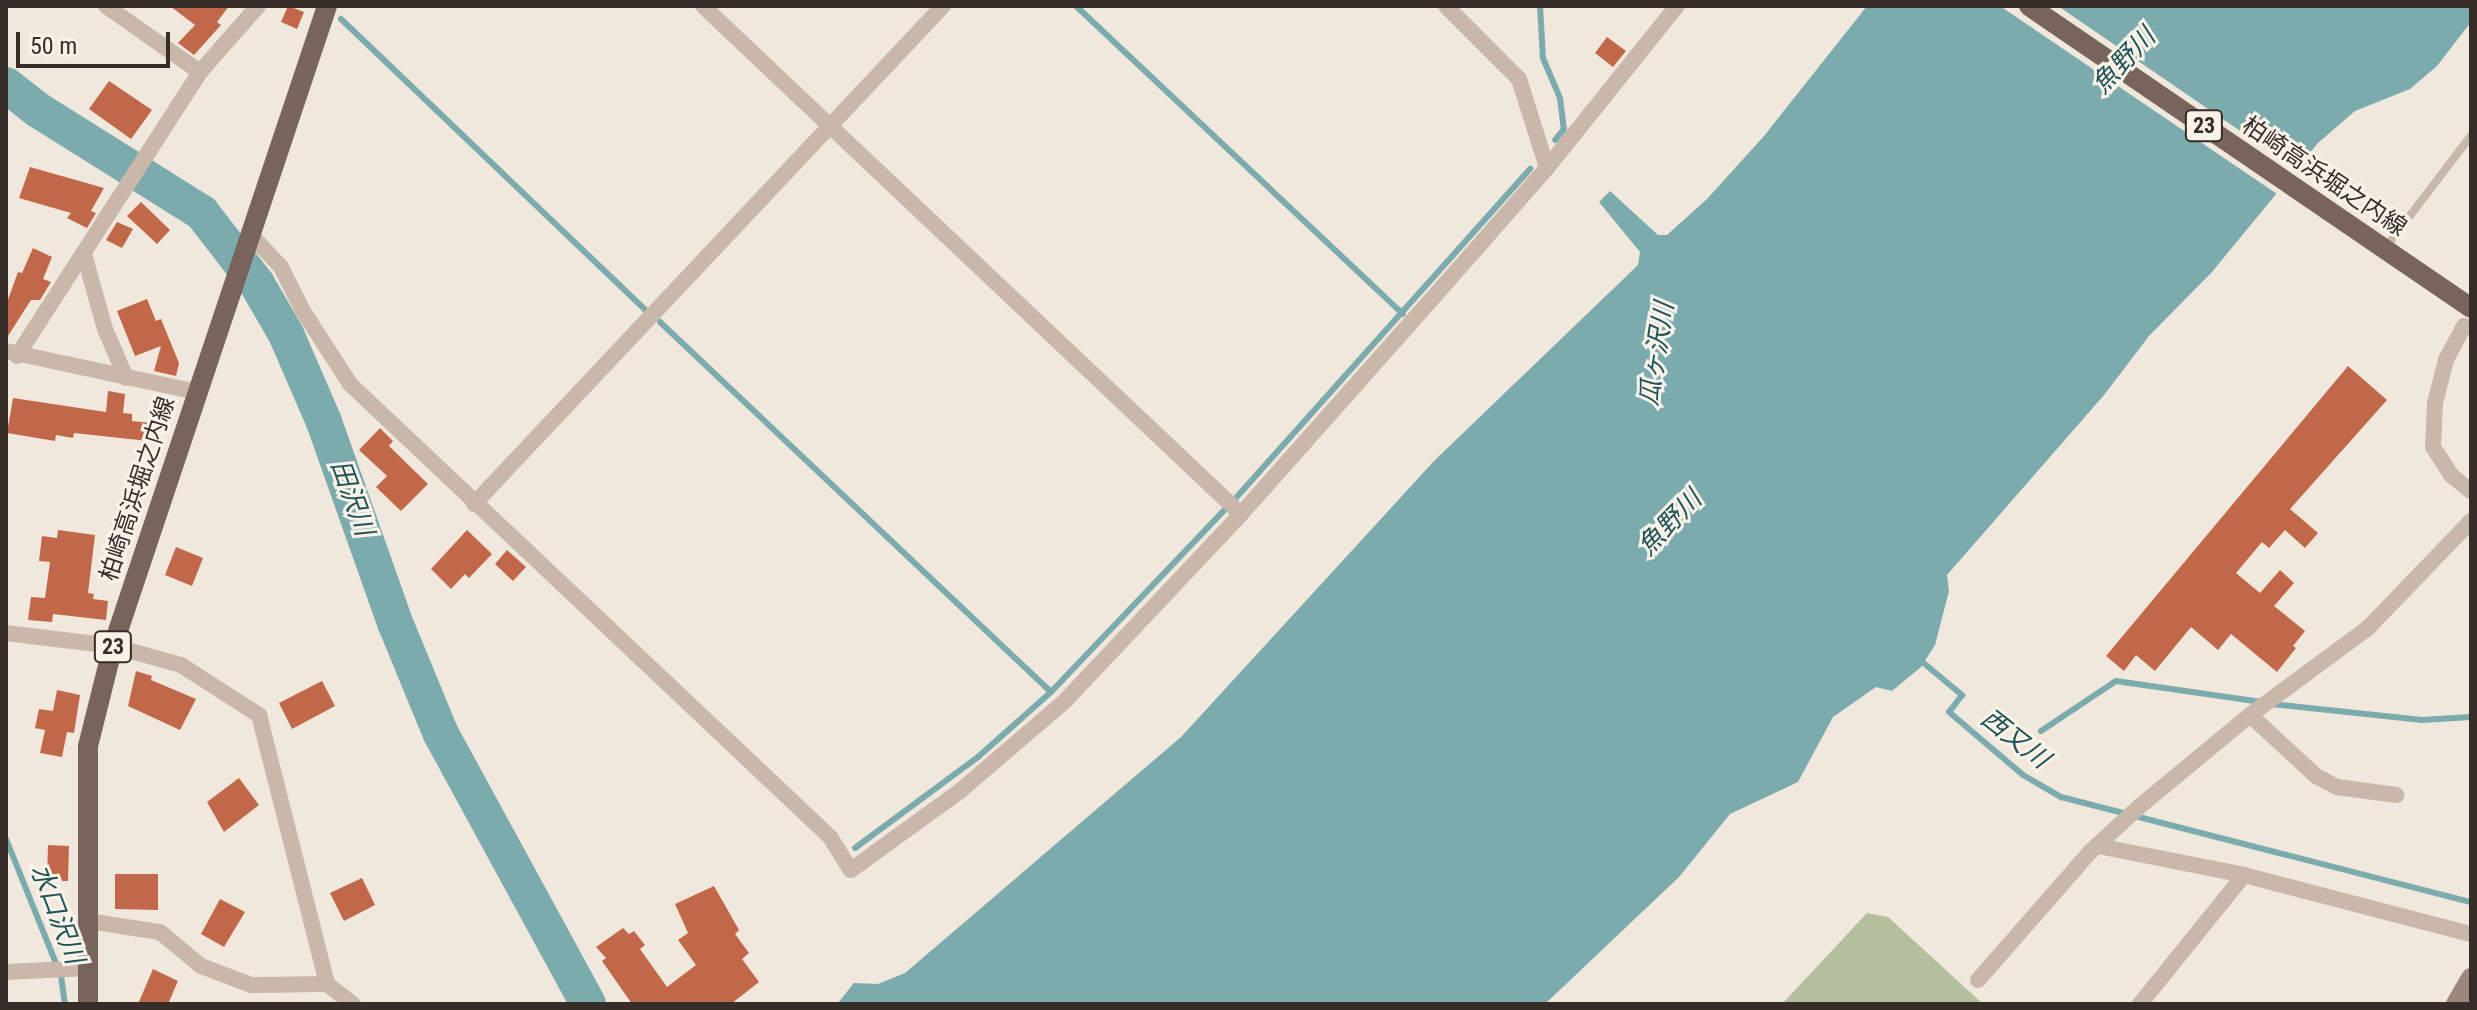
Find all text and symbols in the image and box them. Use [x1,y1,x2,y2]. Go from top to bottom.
scale bar [20,16,174,66]
water label: 魚野川 [2086,22,2162,100]
text: 50 m [30,32,77,60]
road number: 23 [2184,108,2224,144]
street label: 柏崎高浜堀之内線 [2236,111,2412,243]
water label: 瓜ヶ沢川 [1633,300,1681,408]
street label: 柏崎高浜堀之内線 [95,393,181,585]
water label: 田沢川 [324,456,380,540]
water label: 魚野川 [1632,484,1708,562]
road number: 23 [93,629,133,665]
water label: 西又川 [1975,703,2055,775]
water label: 水口沢川 [24,860,90,968]

